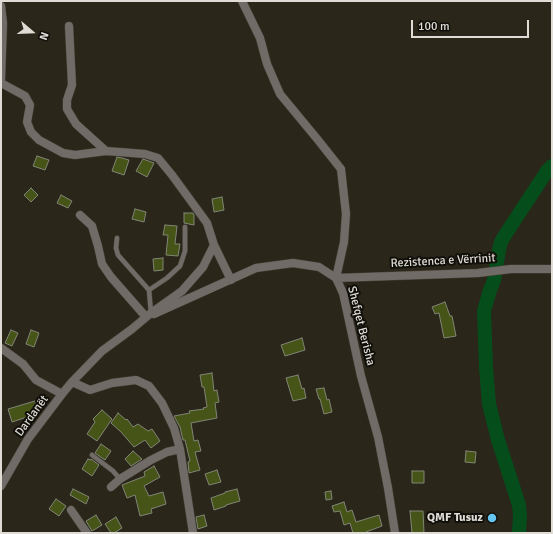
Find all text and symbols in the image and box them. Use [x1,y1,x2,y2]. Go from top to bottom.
north arrow [12,12,52,52]
scale bar [413,12,531,38]
text: 100 m [418,19,450,34]
text: N [36,30,51,42]
street label: Rezistenca e Vërrinit [390,251,496,271]
street label: Shefqet Berisha [344,285,378,367]
street label: Dardanët [12,393,52,439]
place label: QMF Tusuz [427,511,483,525]
marker: QMF Tusuz [486,512,498,524]

